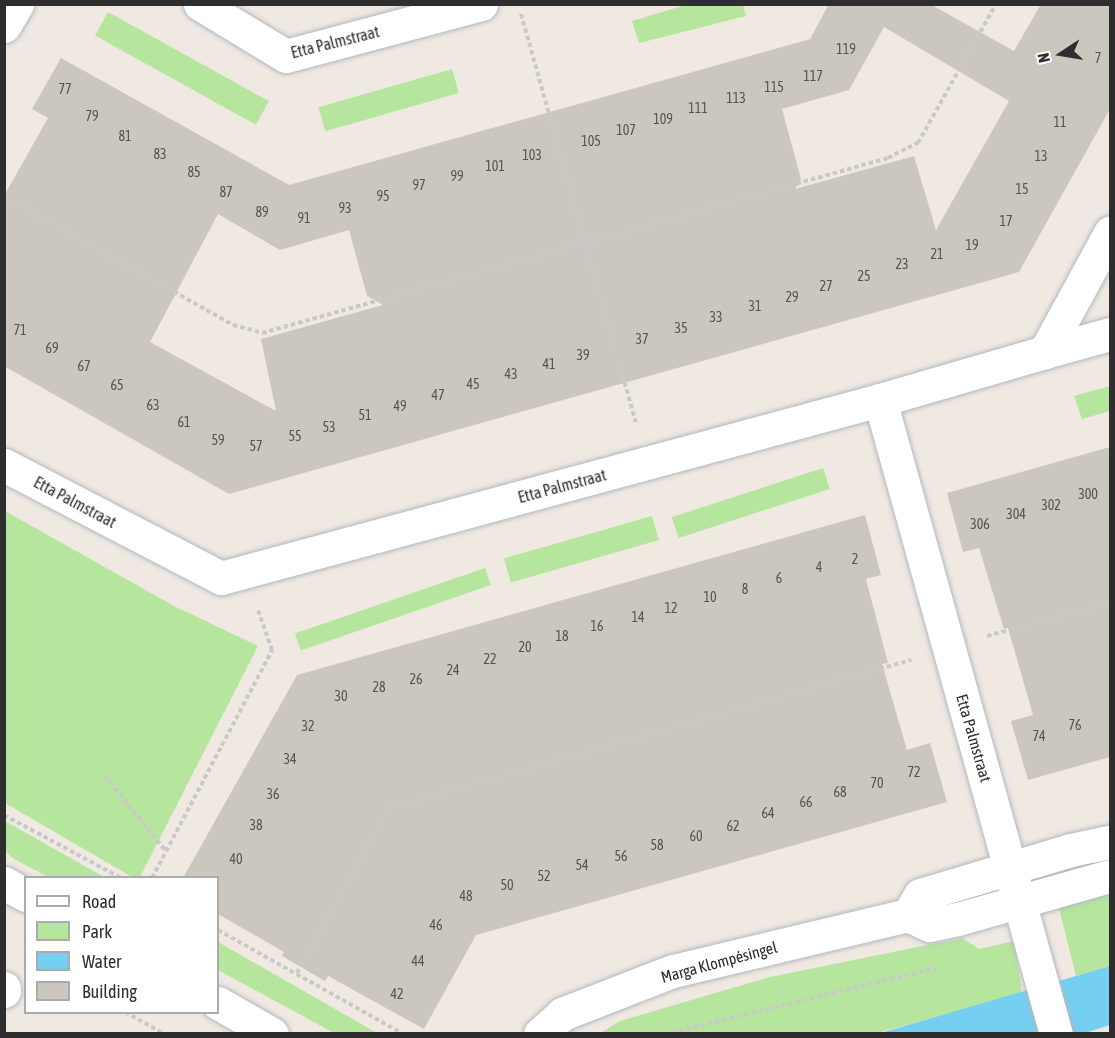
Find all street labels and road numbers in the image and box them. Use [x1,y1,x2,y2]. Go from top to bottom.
street label: Etta Palmstraat [289,22,381,62]
street label: Etta Palmstraat [516,465,608,507]
street label: Etta Palmstraat [31,472,119,532]
street label: Etta Palmstraat [952,692,996,784]
street label: Marga Klompésingel [659,937,779,987]

